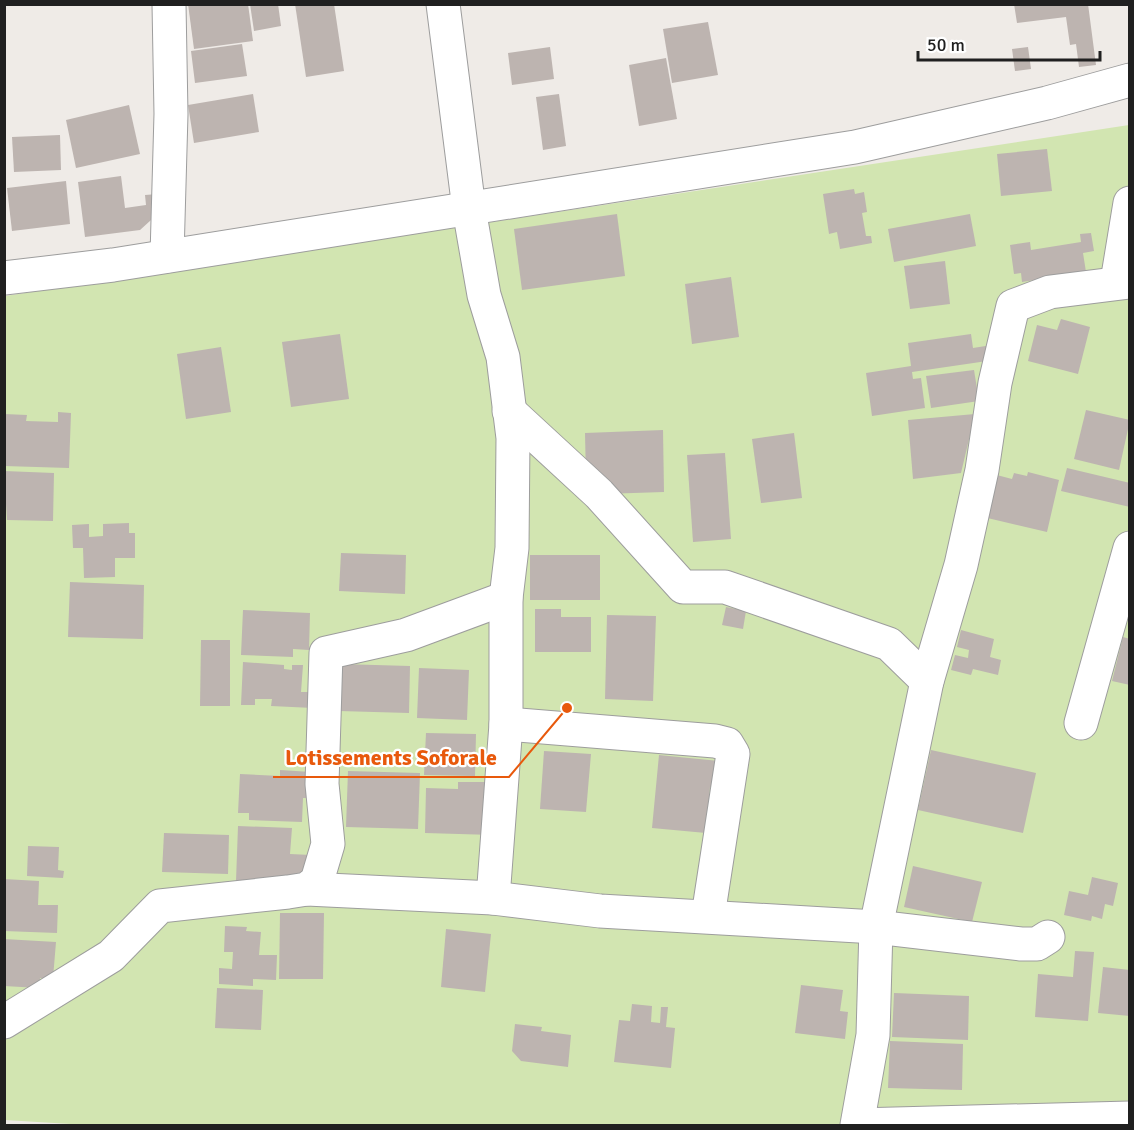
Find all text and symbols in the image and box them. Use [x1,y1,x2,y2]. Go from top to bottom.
scale bar [918,24,1100,62]
text: 50 m [927,34,965,56]
callout: Lotissements Soforale [273,737,509,777]
text: Lotissements Soforale [285,744,497,771]

